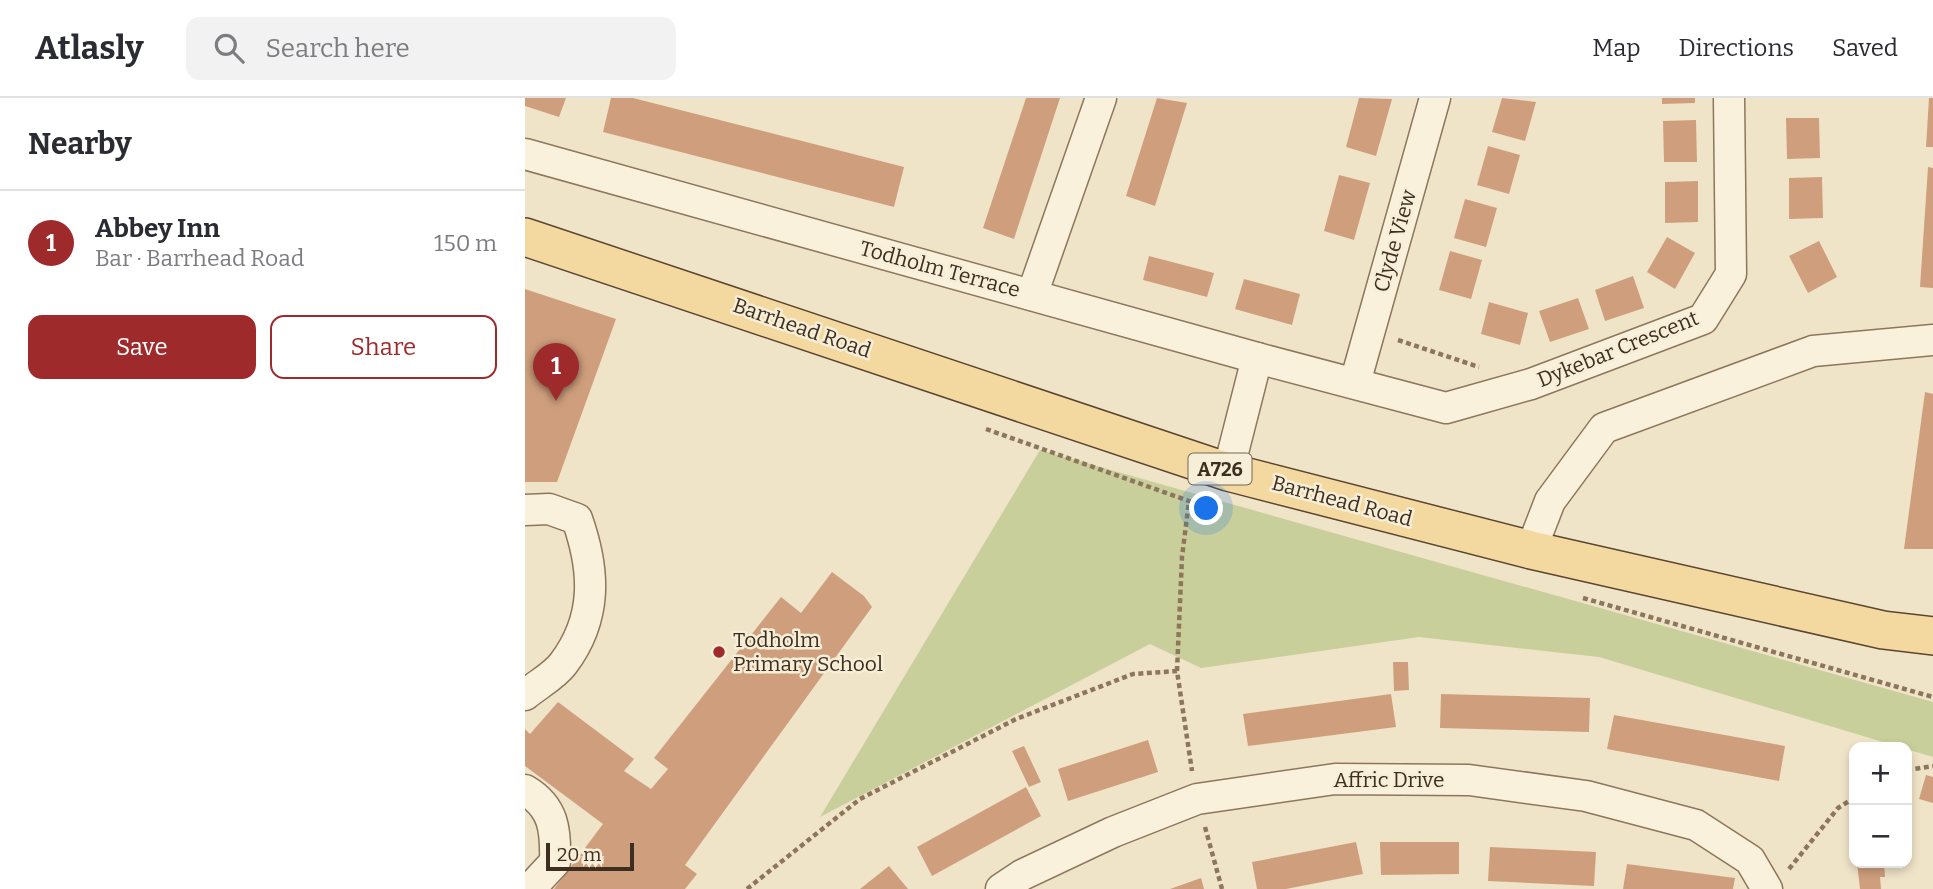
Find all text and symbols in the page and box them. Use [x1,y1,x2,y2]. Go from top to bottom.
search box [186,17,676,80]
text: Atlasly [35,28,144,68]
icon: search [210,29,248,67]
text: Search here [266,33,410,64]
text: Map [1592,34,1641,62]
text: Directions [1679,34,1794,62]
text: Saved [1832,34,1898,62]
text: Nearby [28,126,132,162]
street label: Clyde View [1368,187,1422,295]
text: Abbey Inn [95,213,220,244]
text: 1 [46,229,56,257]
text: 150 m [434,229,497,257]
street label: Todholm Terrace [857,235,1023,303]
text: Bar · Barrhead Road [95,244,304,272]
street label: Barrhead Road [729,292,875,364]
street label: Dykebar Crescent [1534,305,1703,393]
button: Save [28,315,256,379]
button: Share [270,315,497,379]
pin: 1 [533,343,579,401]
road number: A726 [1189,454,1251,484]
street label: Barrhead Road [1269,470,1415,532]
your location [1189,491,1223,525]
place label: Todholm Primary School [733,627,883,677]
marker: Todholm Primary School [711,644,727,660]
map controls [1849,742,1912,868]
button: + [1849,742,1912,805]
street label: Affric Drive [1333,767,1445,793]
button: − [1849,805,1912,868]
scale bar [546,840,633,872]
text: 20 m [557,843,601,866]

